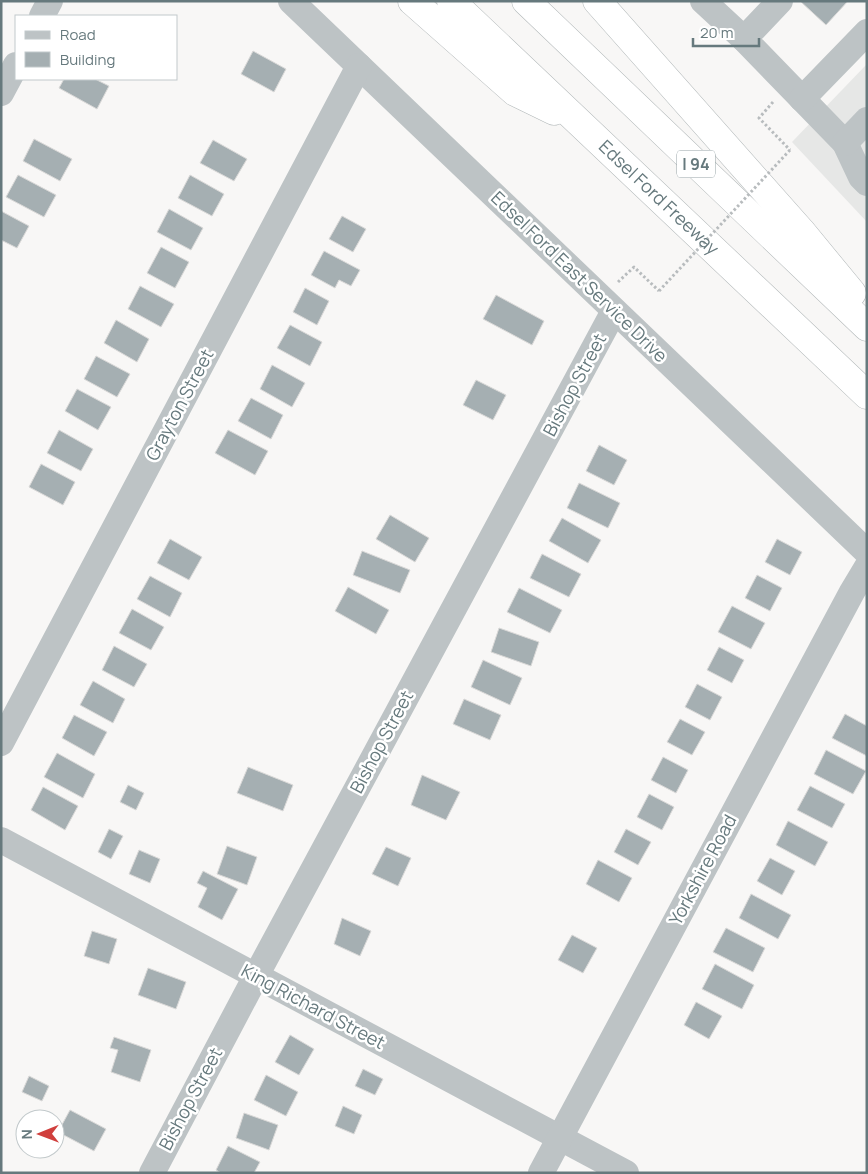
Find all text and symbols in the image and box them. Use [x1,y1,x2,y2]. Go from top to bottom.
legend [15,15,178,80]
scale bar [693,15,759,47]
text: 20 m [700,22,733,43]
text: Road [60,24,96,45]
text: Building [60,49,115,70]
street label: Edsel Ford Freeway [594,134,725,260]
road number: I 94 [677,150,715,178]
street label: Edsel Ford East Service Drive [486,185,673,367]
street label: Bishop Street [537,329,611,440]
street label: Grayton Street [140,345,219,465]
street label: Bishop Street [344,686,418,797]
street label: Yorkshire Road [663,810,741,929]
street label: King Richard Street [237,958,390,1054]
street label: Bishop Street [153,1043,227,1154]
north arrow [15,1109,65,1159]
text: N [17,1129,36,1139]

